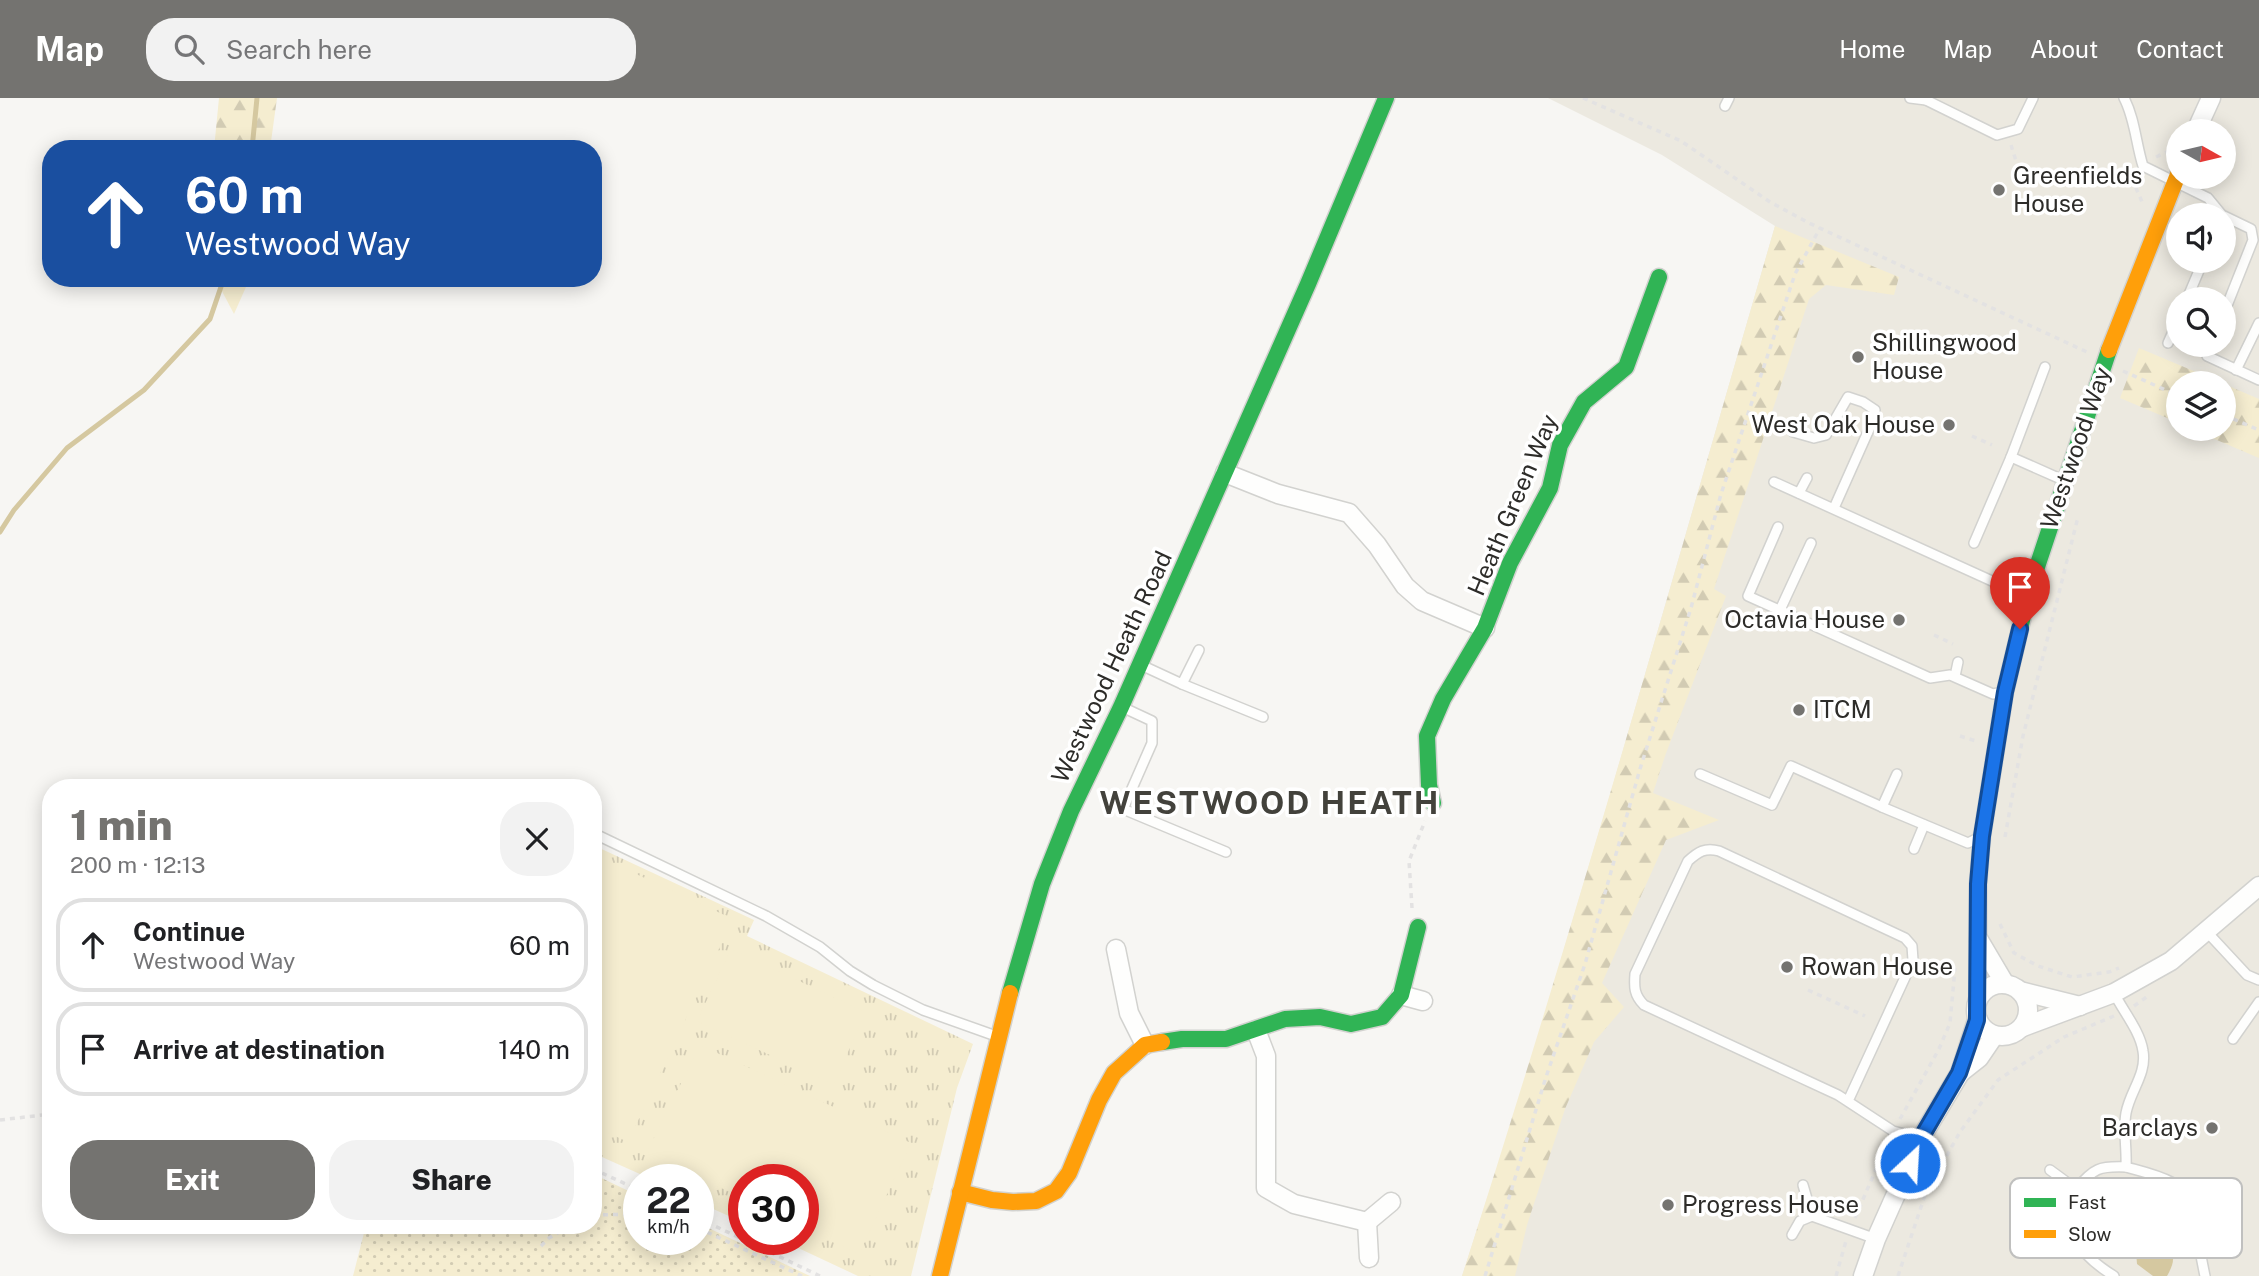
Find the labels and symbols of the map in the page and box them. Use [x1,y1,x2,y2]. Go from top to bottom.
north arrow [2166,119,2236,189]
place label: Greenfields House [2013,161,2142,217]
marker: Greenfields House [1991,182,2007,198]
place label: Shillingwood House [1872,328,2017,384]
marker: Shillingwood House [1850,349,1866,365]
street label: Westwood Way [2034,363,2116,532]
street label: Heath Green Way [1461,410,1563,599]
place label: West Oak House [1751,410,1935,438]
marker: West Oak House [1941,417,1957,433]
street label: Westwood Heath Road [1045,546,1177,787]
pin [1990,557,2050,629]
place label: Octavia House [1724,605,1885,633]
marker: Octavia House [1891,612,1907,628]
place label: ITCM [1813,695,1872,723]
marker: ITCM [1791,702,1807,718]
district label: WESTWOOD HEATH [1100,784,1440,821]
place label: Rowan House [1801,952,1953,980]
marker: Rowan House [1779,959,1795,975]
place label: Barclays [2102,1113,2198,1141]
marker: Barclays [2204,1120,2220,1136]
position arrow [1873,1126,1947,1200]
speed limit sign: 30 [728,1164,819,1255]
legend [2010,1178,2242,1258]
place label: Progress House [1682,1190,1859,1218]
text: Fast [2068,1191,2106,1213]
marker: Progress House [1660,1197,1676,1213]
text: Slow [2068,1223,2112,1245]

